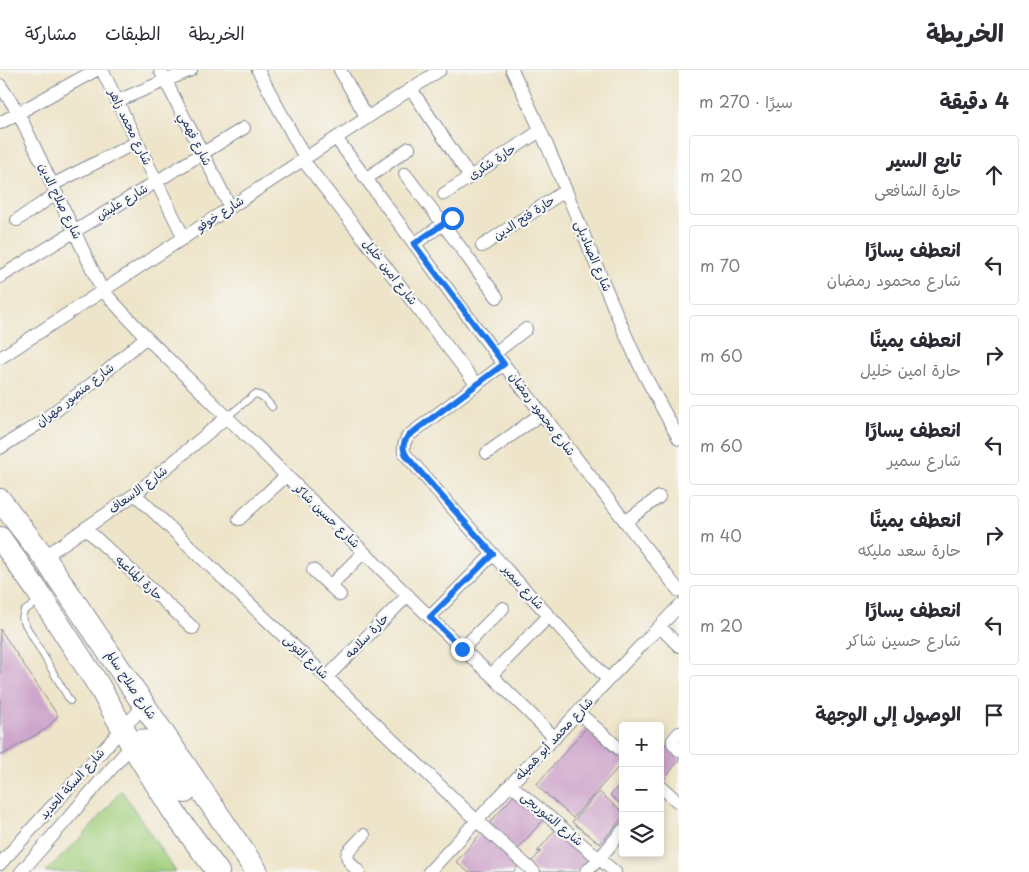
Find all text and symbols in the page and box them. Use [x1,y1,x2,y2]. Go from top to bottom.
text: الخريطة [926,14,1004,50]
text: مشاركة [25,19,77,46]
text: الطبقات [105,19,161,46]
text: الخريطة [189,19,245,46]
street label: شارع محمد زاهر [103,84,157,168]
text: 4 دقيقة [940,84,1009,116]
text: سيرًا · 270 m [699,89,793,113]
street label: شارع فهمي [172,109,217,170]
street label: حارة شكرى [464,139,519,183]
text: تابع السير [887,145,961,173]
street label: شارع صلاح الدين [34,159,87,242]
icon: ahead [980,161,1008,189]
text: 20 m [700,163,743,187]
text: حارة الشافعى [874,177,961,201]
street label: شارع عليش [92,179,151,225]
street label: حارة فتح الدين [489,190,558,245]
street label: شارع خوفو [191,191,248,237]
route start [441,207,464,230]
street label: شارع الصناديلى [570,217,617,294]
street label: شارع امين خليل [358,234,422,309]
text: انعطف يسارًا [865,235,961,263]
icon: left [980,251,1008,279]
text: 70 m [700,253,740,277]
text: شارع محمود رمضان [827,267,961,291]
text: انعطف يمينًا [870,325,961,353]
icon: right [980,341,1008,369]
text: 60 m [700,343,743,367]
text: حارة امين خليل [860,357,961,381]
street label: شارع منصور مهران [32,358,118,431]
street label: شارع محمود رمضان [505,368,580,460]
text: انعطف يسارًا [865,415,961,443]
icon: left [980,431,1008,459]
text: 60 m [700,433,743,457]
text: شارع سمير [887,447,961,471]
street label: شارع الاسعاف [104,461,171,518]
street label: شارع حسين شاكر [289,478,365,552]
text: انعطف يمينًا [870,505,961,533]
icon: right [980,521,1008,549]
text: 40 m [700,523,742,547]
text: حارة سعد مليكه [858,537,961,561]
street label: حارة المناعيه [112,551,167,604]
street label: شارع سمير [497,559,549,614]
text: انعطف يسارًا [865,595,961,623]
street label: حارة سلامه [340,609,392,662]
icon: left [980,611,1008,639]
text: 20 m [700,613,743,637]
text: شارع حسين شاكر [847,627,961,651]
street label: شارع التونى [279,630,333,683]
route end [451,638,474,661]
street label: شارع صلاح سالم [100,646,162,724]
street label: شارع محمد أبو هميله [510,693,597,785]
text: الوصول إلى الوجهة [815,699,961,727]
icon: arrive [980,701,1008,729]
map controls [619,722,664,857]
button: + [619,722,664,767]
street label: شارع السكة الحديد [34,744,109,824]
button: − [619,767,664,812]
street label: شارع الشوربجى [517,787,588,850]
button: layers [619,812,664,857]

